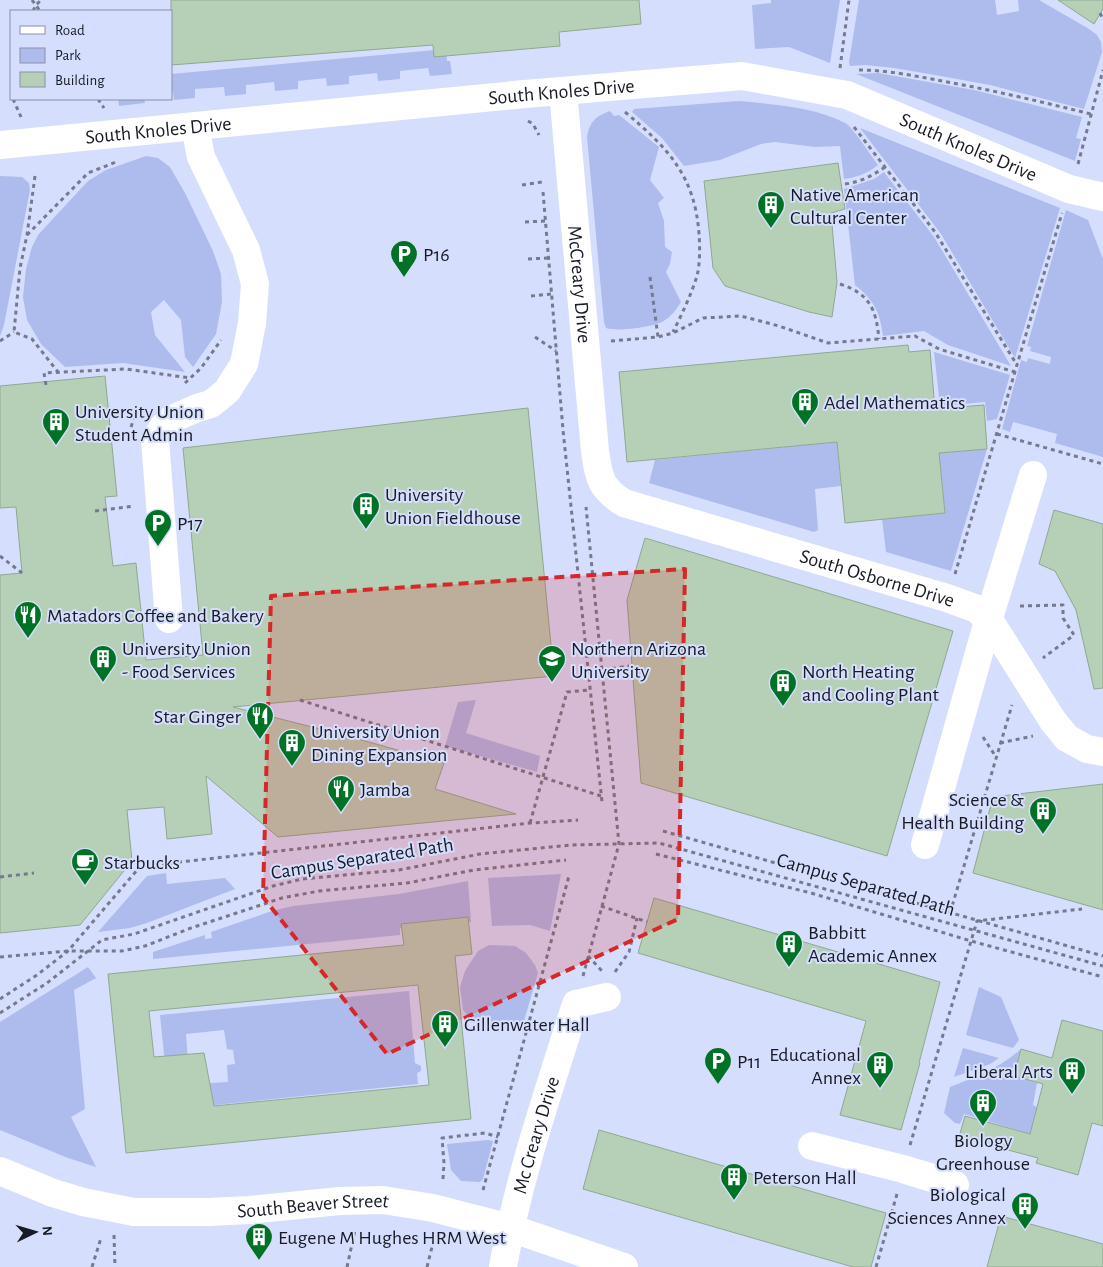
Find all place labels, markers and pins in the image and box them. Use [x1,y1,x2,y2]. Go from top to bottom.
place label: Native American Cultural Center [790,185,919,228]
building icon: Native American Cultural Center [756,190,786,229]
parking icon: P16 [389,239,419,278]
place label: P16 [423,245,450,265]
building icon: Adel Mathematics [790,387,820,426]
place label: Adel Mathematics [824,393,965,413]
place label: University Union Student Admin [75,402,204,445]
building icon: University Union Student Admin [41,407,71,446]
place label: University Union Fieldhouse [385,485,521,528]
building icon: University Union Fieldhouse [351,491,381,530]
parking icon: P17 [143,508,173,547]
place label: P17 [177,514,203,534]
restaurant icon: Matadors Coffee and Bakery [13,600,43,639]
place label: Matadors Coffee and Bakery [47,606,264,626]
place label: University Union - Food Services [122,639,251,682]
place label: Northern Arizona University [571,639,706,682]
building icon: University Union - Food Services [88,644,118,683]
school or university icon: Northern Arizona University [537,644,567,683]
place label: North Heating and Cooling Plant [802,662,939,705]
building icon: North Heating and Cooling Plant [768,668,798,707]
restaurant icon: Star Ginger [245,701,275,740]
place label: Star Ginger [154,707,242,727]
place label: University Union Dining Expansion [311,722,447,765]
building icon: University Union Dining Expansion [277,728,307,767]
restaurant icon: Jamba [326,774,356,813]
place label: Jamba [360,780,410,800]
place label: Science & Health Building [901,790,1024,833]
building icon: Science & Health Building [1028,796,1058,835]
cafe icon: Starbucks [70,847,100,886]
place label: Starbucks [104,853,180,873]
place label: Babbitt Academic Annex [808,923,937,966]
building icon: Babbitt Academic Annex [774,929,804,968]
building icon: Gillenwater Hall [430,1009,460,1048]
place label: Gillenwater Hall [464,1015,590,1035]
place label: Educational Annex [769,1045,861,1088]
parking icon: P11 [703,1046,733,1085]
building icon: Educational Annex [865,1050,895,1089]
place label: P11 [737,1052,761,1072]
building icon: Liberal Arts [1057,1056,1087,1095]
place label: Liberal Arts [965,1062,1053,1082]
building icon: Biology Greenhouse [968,1088,998,1127]
place label: Biology Greenhouse [936,1131,1030,1174]
building icon: Peterson Hall [719,1162,749,1201]
place label: Peterson Hall [753,1168,857,1188]
place label: Biological Sciences Annex [888,1185,1006,1228]
building icon: Biological Sciences Annex [1010,1191,1040,1230]
building icon: Eugene M Hughes HRM West [244,1222,274,1261]
place label: Eugene M Hughes HRM West [278,1228,507,1248]

